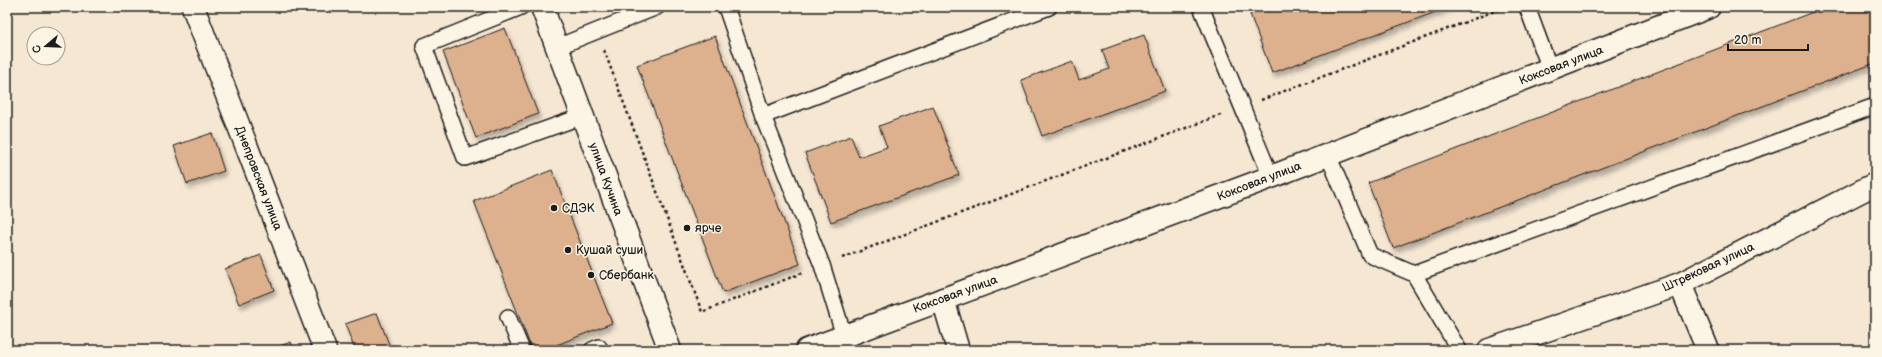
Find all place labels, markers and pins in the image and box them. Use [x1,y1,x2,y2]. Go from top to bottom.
place label: СДЭК [562,201,595,216]
marker: СДЭК [549,203,559,213]
place label: ярче [695,221,722,236]
marker: ярче [682,223,692,233]
place label: Кушай суши [576,243,643,258]
marker: Кушай суши [563,245,573,255]
place label: Сбербанк [599,268,655,283]
marker: Сбербанк [586,270,596,280]

